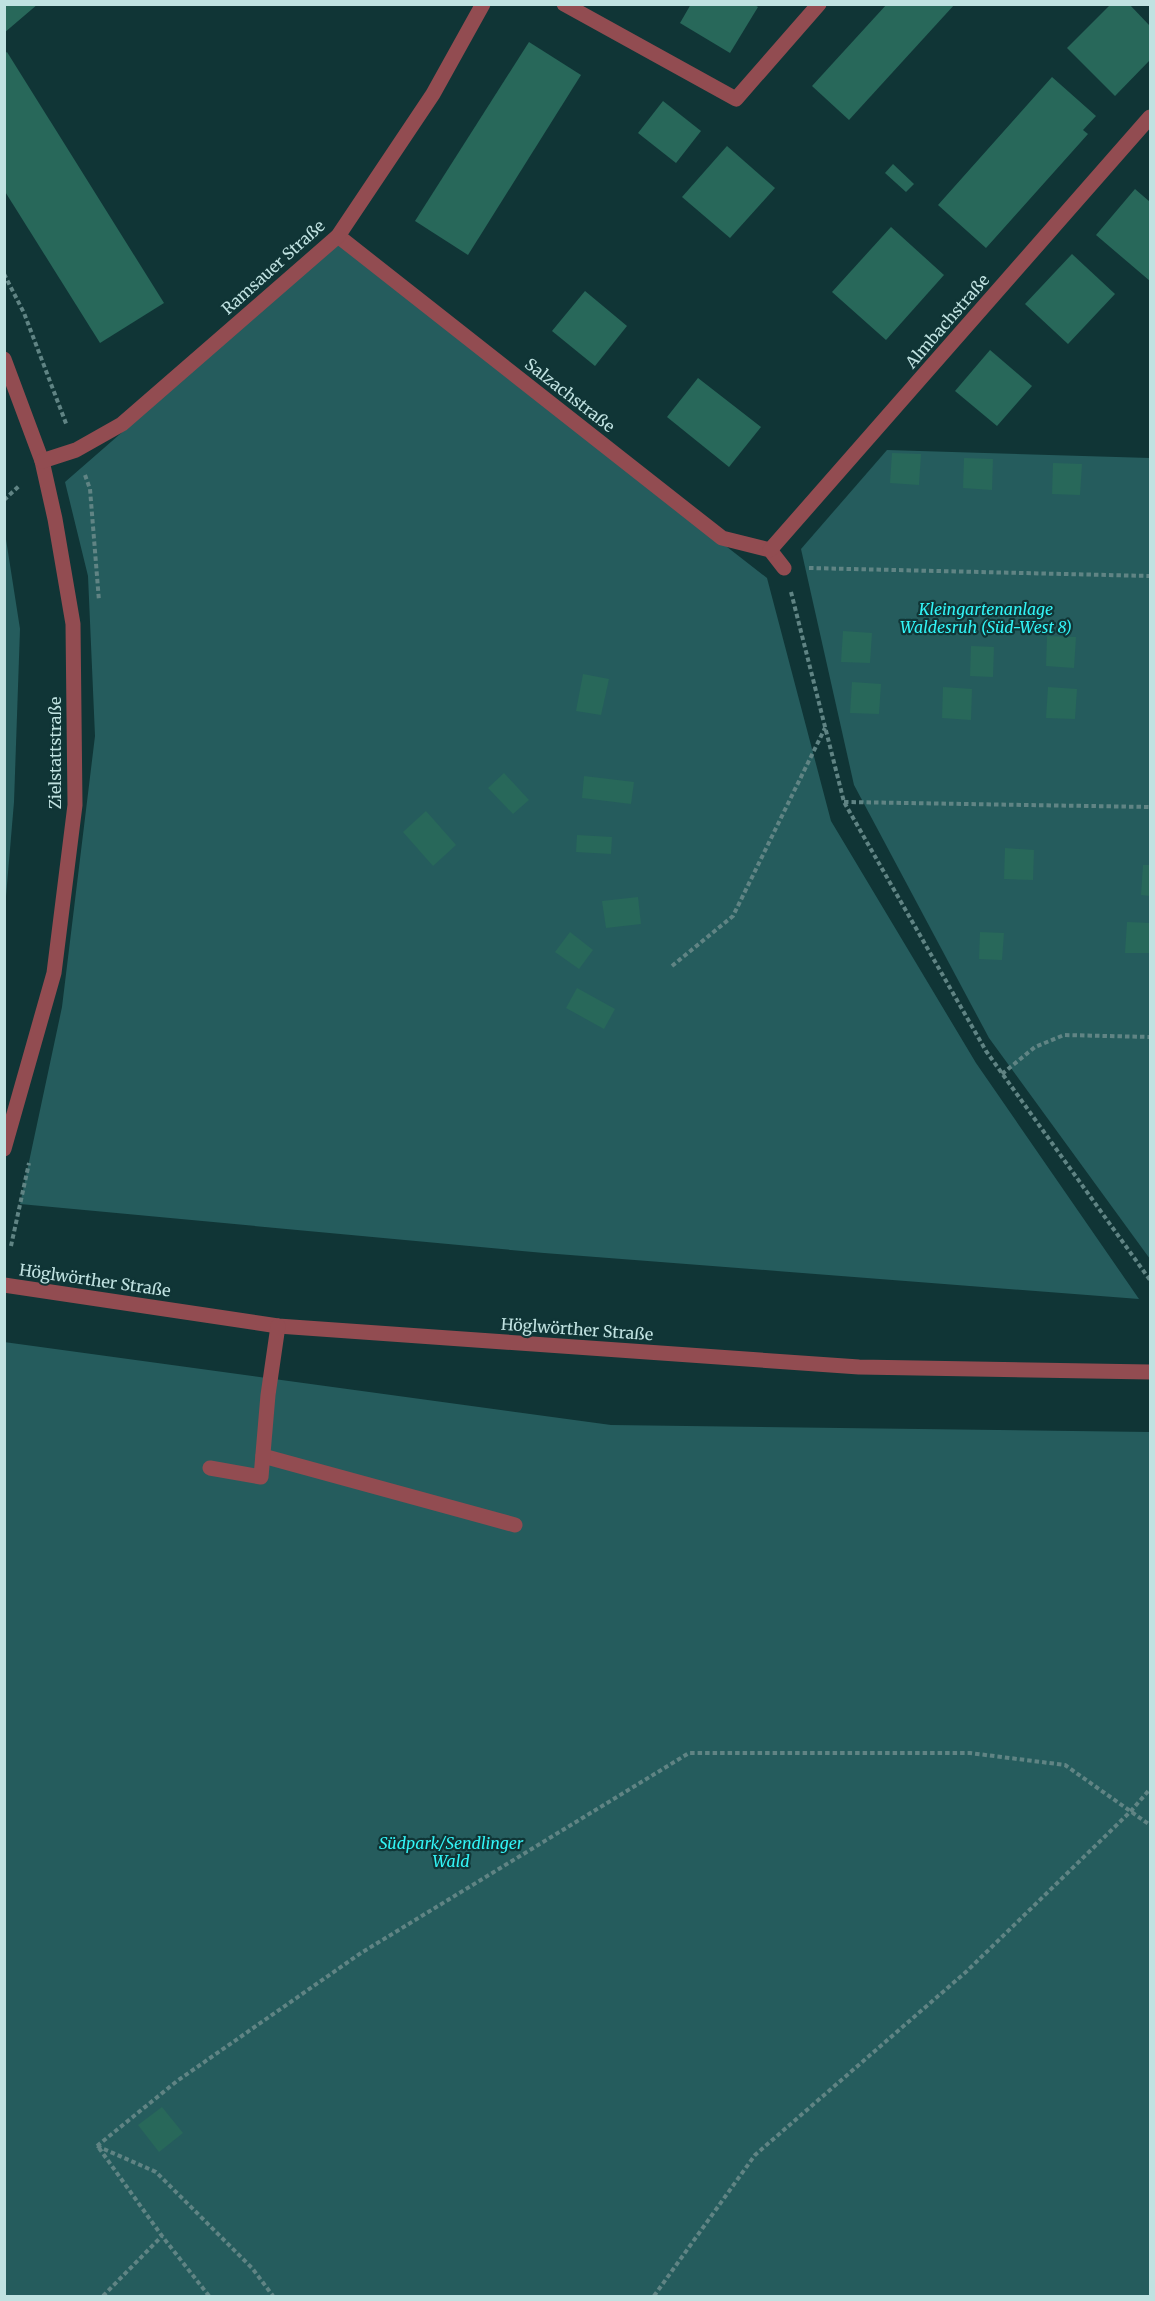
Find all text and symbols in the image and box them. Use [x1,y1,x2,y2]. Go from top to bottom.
street label: Ramsauer Straße [217,215,329,319]
street label: Almbachstraße [900,270,993,373]
street label: Salzachstraße [521,354,619,436]
park label: Kleingartenanlage Waldesruh (Süd-West 8) [900,599,1072,637]
street label: Zielstattstraße [45,697,65,809]
street label: Höglwörther Straße [18,1259,172,1301]
street label: Höglwörther Straße [500,1314,654,1344]
park label: Südpark/Sendlinger Wald [379,1833,524,1871]

